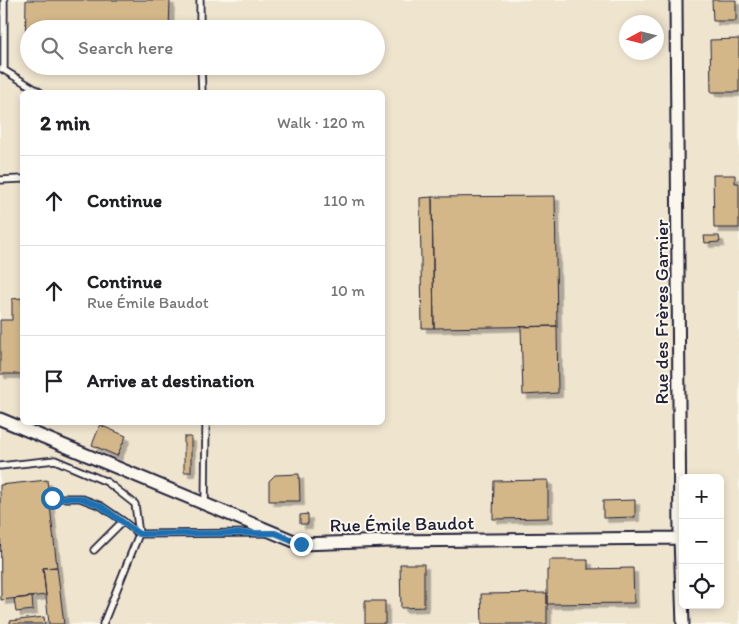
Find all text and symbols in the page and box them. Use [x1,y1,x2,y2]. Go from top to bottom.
north arrow [619,15,664,60]
search box [20,20,385,75]
icon: search [38,34,66,62]
text: Search here [78,36,173,59]
text: 2 min [40,110,90,135]
text: Walk · 120 m [277,113,365,132]
icon: ahead [40,187,68,215]
text: Continue [87,189,162,212]
text: 110 m [323,191,365,210]
street label: Rue des Frères Garnier [650,219,673,405]
text: Continue [87,270,162,293]
icon: ahead [40,277,68,305]
text: 10 m [331,281,365,300]
text: Rue Émile Baudot [87,293,209,312]
icon: arrive [40,367,68,395]
text: Arrive at destination [87,369,254,392]
map controls [679,474,724,609]
button: + [679,474,724,519]
route start [41,487,64,510]
street label: Rue Émile Baudot [330,511,474,537]
button: − [679,519,724,564]
route end [290,533,313,556]
button: locate [679,564,724,609]

